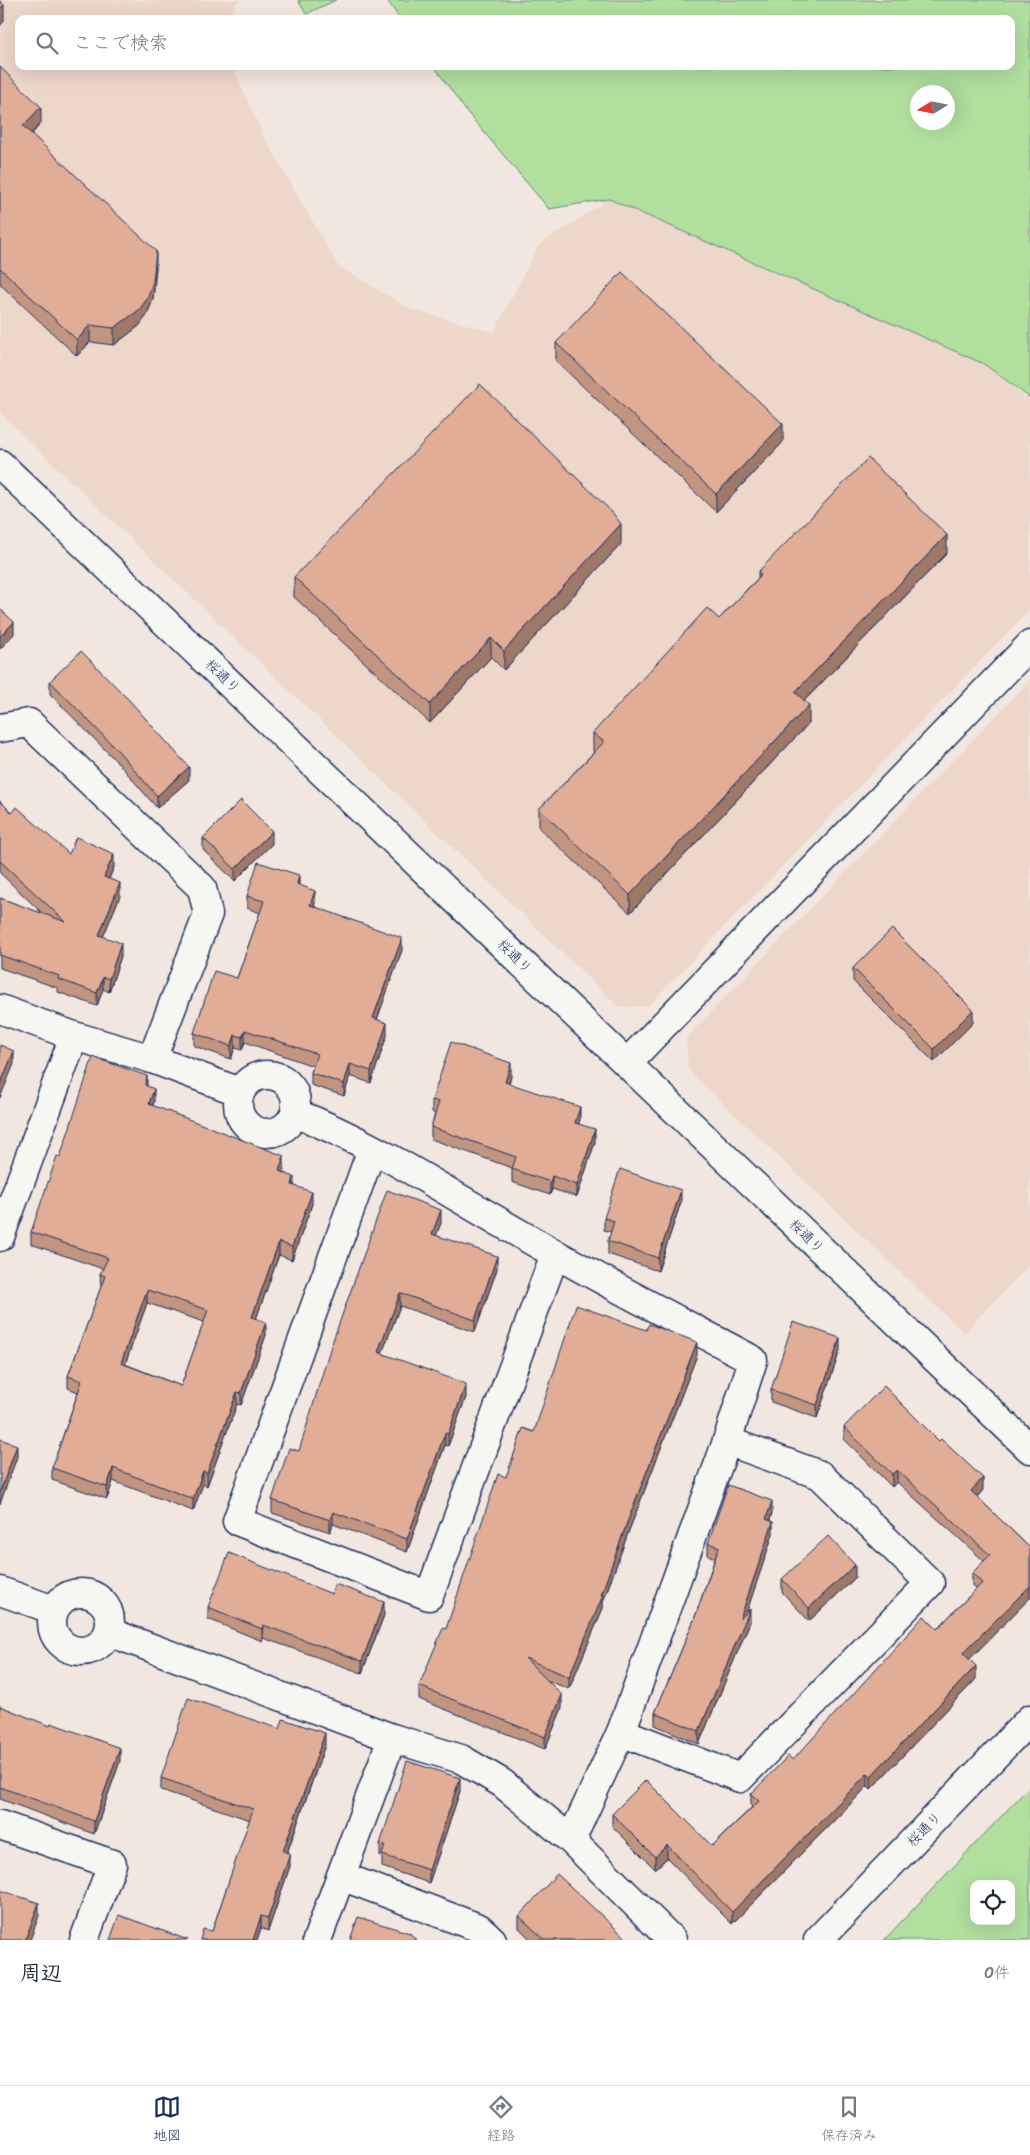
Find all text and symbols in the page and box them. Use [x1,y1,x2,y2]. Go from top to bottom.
search box [15,15,1015,70]
text: ここで検索 [73,26,168,59]
icon: search [33,29,61,57]
north arrow [910,85,955,130]
street label: 桜通り [199,653,246,700]
street label: 桜通り [491,933,538,980]
street label: 桜通り [783,1213,830,1260]
street label: 桜通り [901,1806,948,1853]
map controls [970,1880,1015,1925]
button: locate [970,1880,1015,1925]
text: 周辺 [20,1954,62,1992]
text: 0件 [984,1958,1010,1987]
tab: 地図 [153,2093,181,2148]
tab: 経路 [487,2093,515,2148]
tab: 保存済み [821,2093,877,2148]

